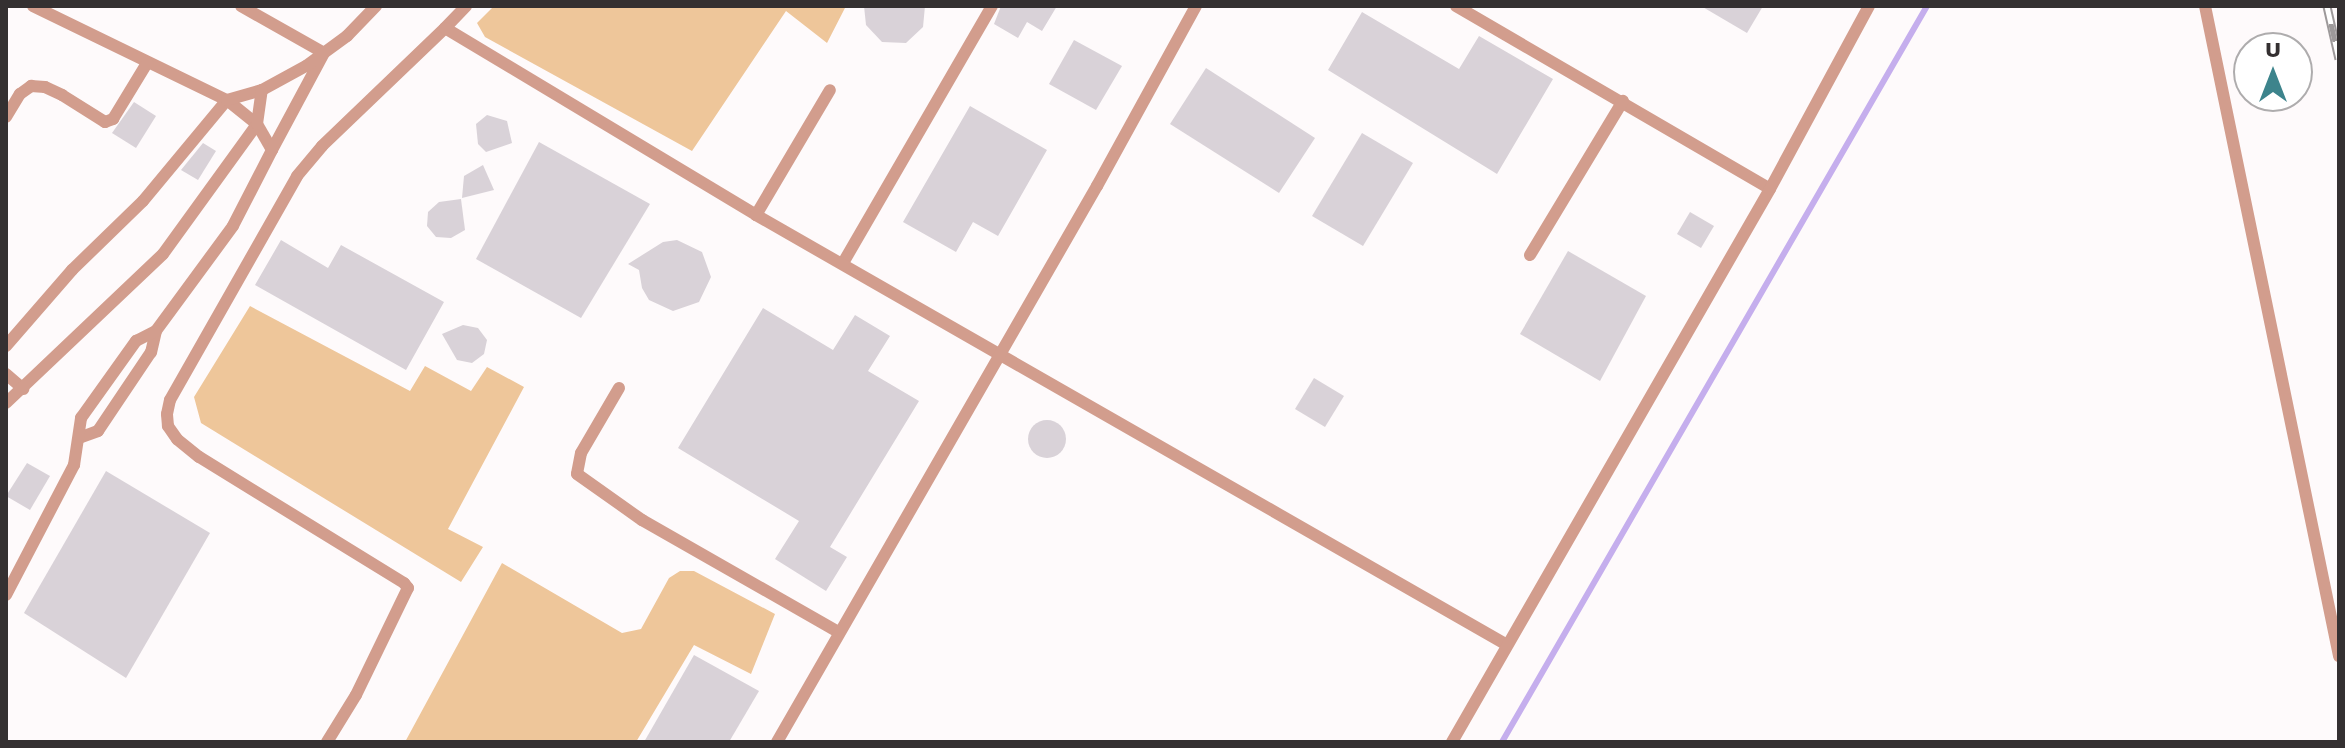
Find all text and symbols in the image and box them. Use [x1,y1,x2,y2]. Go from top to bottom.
north arrow [2233,32,2313,112]
text: U [2265,37,2281,62]

